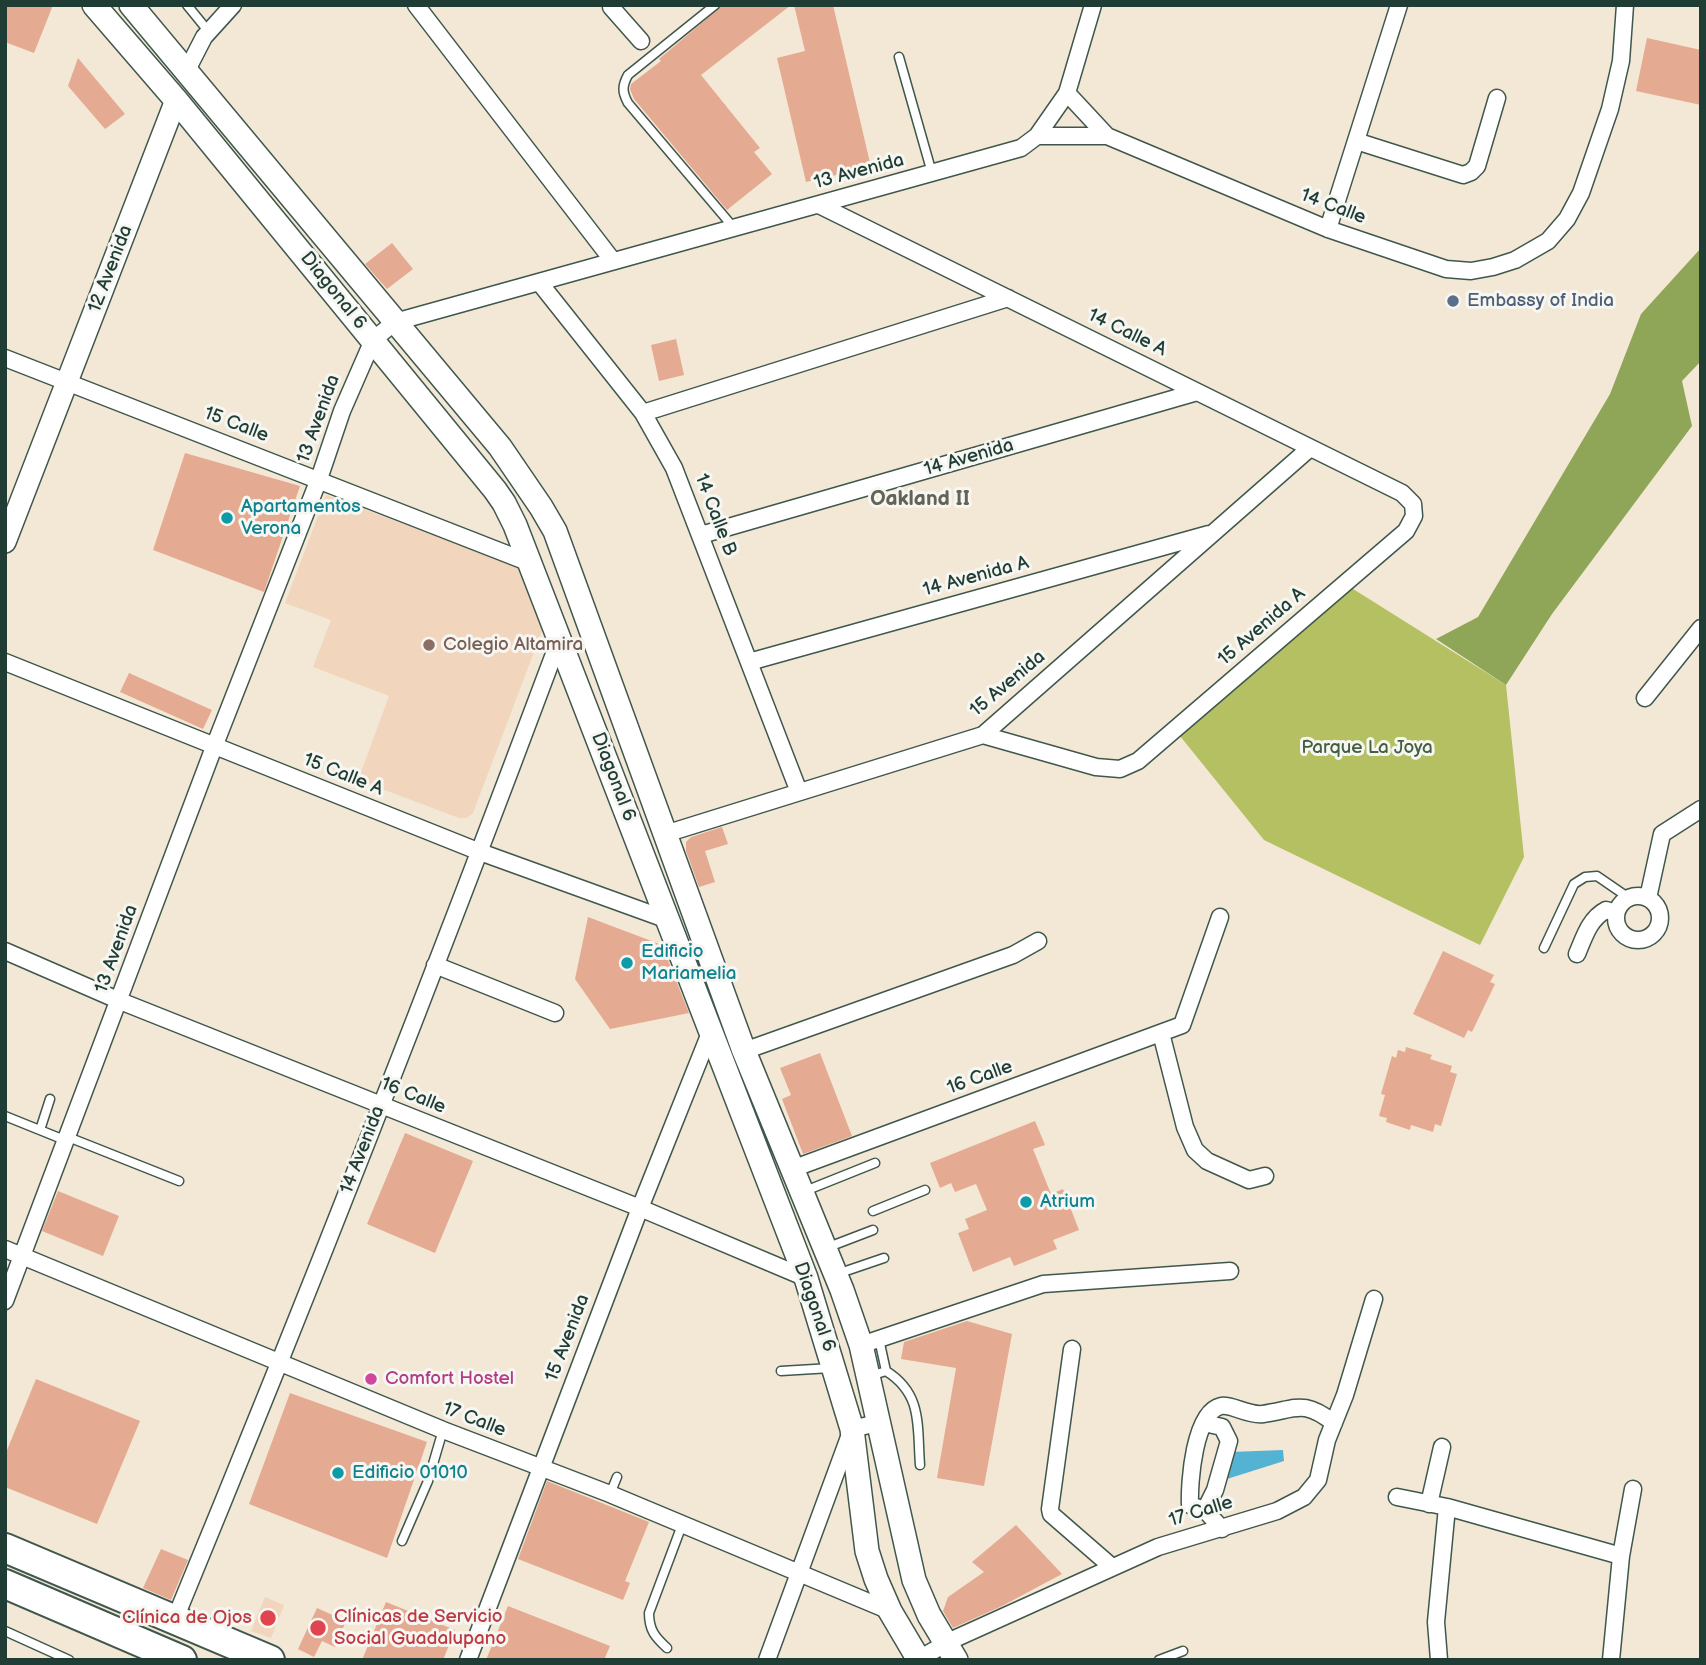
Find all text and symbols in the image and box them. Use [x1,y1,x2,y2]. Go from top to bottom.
street label: 13 Avenida [811,149,907,195]
street label: 14 Calle [1297,184,1369,230]
street label: 12 Avenida [84,222,138,316]
street label: Diagonal 6 [295,248,371,334]
place label: Embassy of India [1467,290,1614,312]
marker: Embassy of India [1445,293,1461,309]
street label: 14 Calle A [1084,304,1170,362]
street label: 13 Avenida [293,372,345,466]
street label: 15 Calle [201,402,271,448]
street label: 14 Avenida [922,434,1016,482]
street label: 14 Calle B [689,471,741,559]
district label: Oakland II [870,487,970,513]
place label: Apartamentos Verona [241,496,361,540]
marker: Apartamentos Verona [219,510,235,526]
street label: 14 Avenida A [920,552,1032,602]
street label: 15 Avenida A [1214,583,1310,671]
place label: Colegio Altamira [443,634,583,656]
marker: Colegio Altamira [421,637,437,653]
street label: 15 Avenida [966,646,1050,722]
street label: Diagonal 6 [586,729,640,825]
park label: Parque La Joya [1301,737,1433,759]
street label: 15 Calle A [300,749,386,801]
street label: 13 Avenida [91,902,143,996]
place label: Edificio Mariamelia [641,941,737,985]
marker: Edificio Mariamelia [619,955,635,971]
street label: 16 Calle [944,1056,1016,1100]
street label: 16 Calle [377,1073,449,1119]
street label: 14 Avenida [336,1103,390,1197]
place label: Atrium [1040,1191,1095,1213]
marker: Atrium [1018,1194,1034,1210]
street label: Diagonal 6 [788,1259,840,1355]
street label: 15 Avenida [541,1291,595,1385]
place label: Comfort Hostel [385,1368,514,1390]
marker: Comfort Hostel [363,1371,379,1387]
street label: 17 Calle [439,1398,509,1442]
place label: Edificio 01010 [352,1462,468,1484]
marker: Edificio 01010 [330,1465,346,1481]
street label: 17 Calle [1166,1491,1236,1533]
place label: Clínicas de Servicio Social Guadalupano [334,1606,506,1650]
place label: Clínica de Ojos [122,1607,252,1629]
marker: Clínica de Ojos [258,1608,278,1628]
marker: Clínicas de Servicio Social Guadalupano [308,1618,328,1638]

